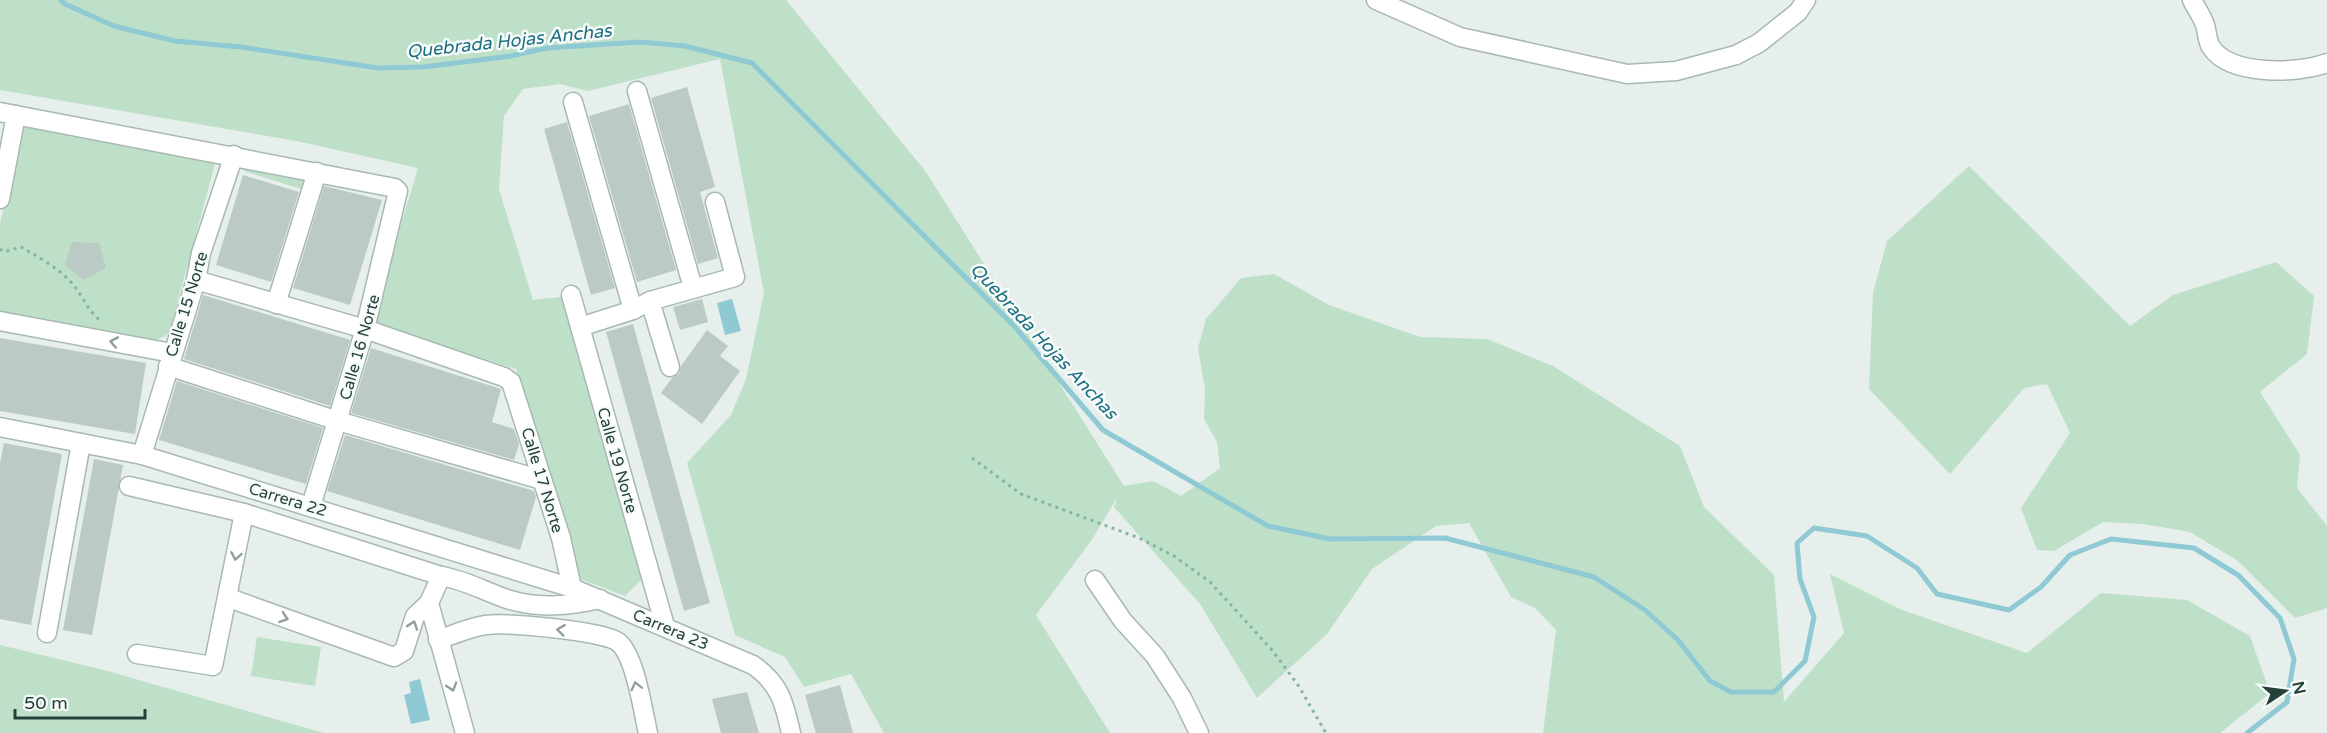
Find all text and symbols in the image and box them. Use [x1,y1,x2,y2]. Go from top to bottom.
water label: Quebrada Hojas Anchas [405,19,614,63]
street label: Calle 15 Norte [161,249,212,359]
water label: Quebrada Hojas Anchas [966,258,1123,425]
street label: Calle 16 Norte [335,292,385,402]
one-way arrow [109,336,119,349]
street label: Calle 19 Norte [592,405,642,515]
street label: Calle 17 Norte [517,425,568,535]
street label: Carrera 22 [246,479,329,521]
one-way arrow [230,550,243,560]
street label: Carrera 23 [630,605,712,655]
one-way arrow [278,610,289,623]
one-way arrow [405,620,418,631]
one-way arrow [557,625,566,637]
north arrow [2255,661,2315,721]
text: N [2287,679,2310,696]
one-way arrow [631,681,644,691]
scale bar [15,682,146,720]
one-way arrow [444,682,457,692]
text: 50 m [24,692,68,714]

